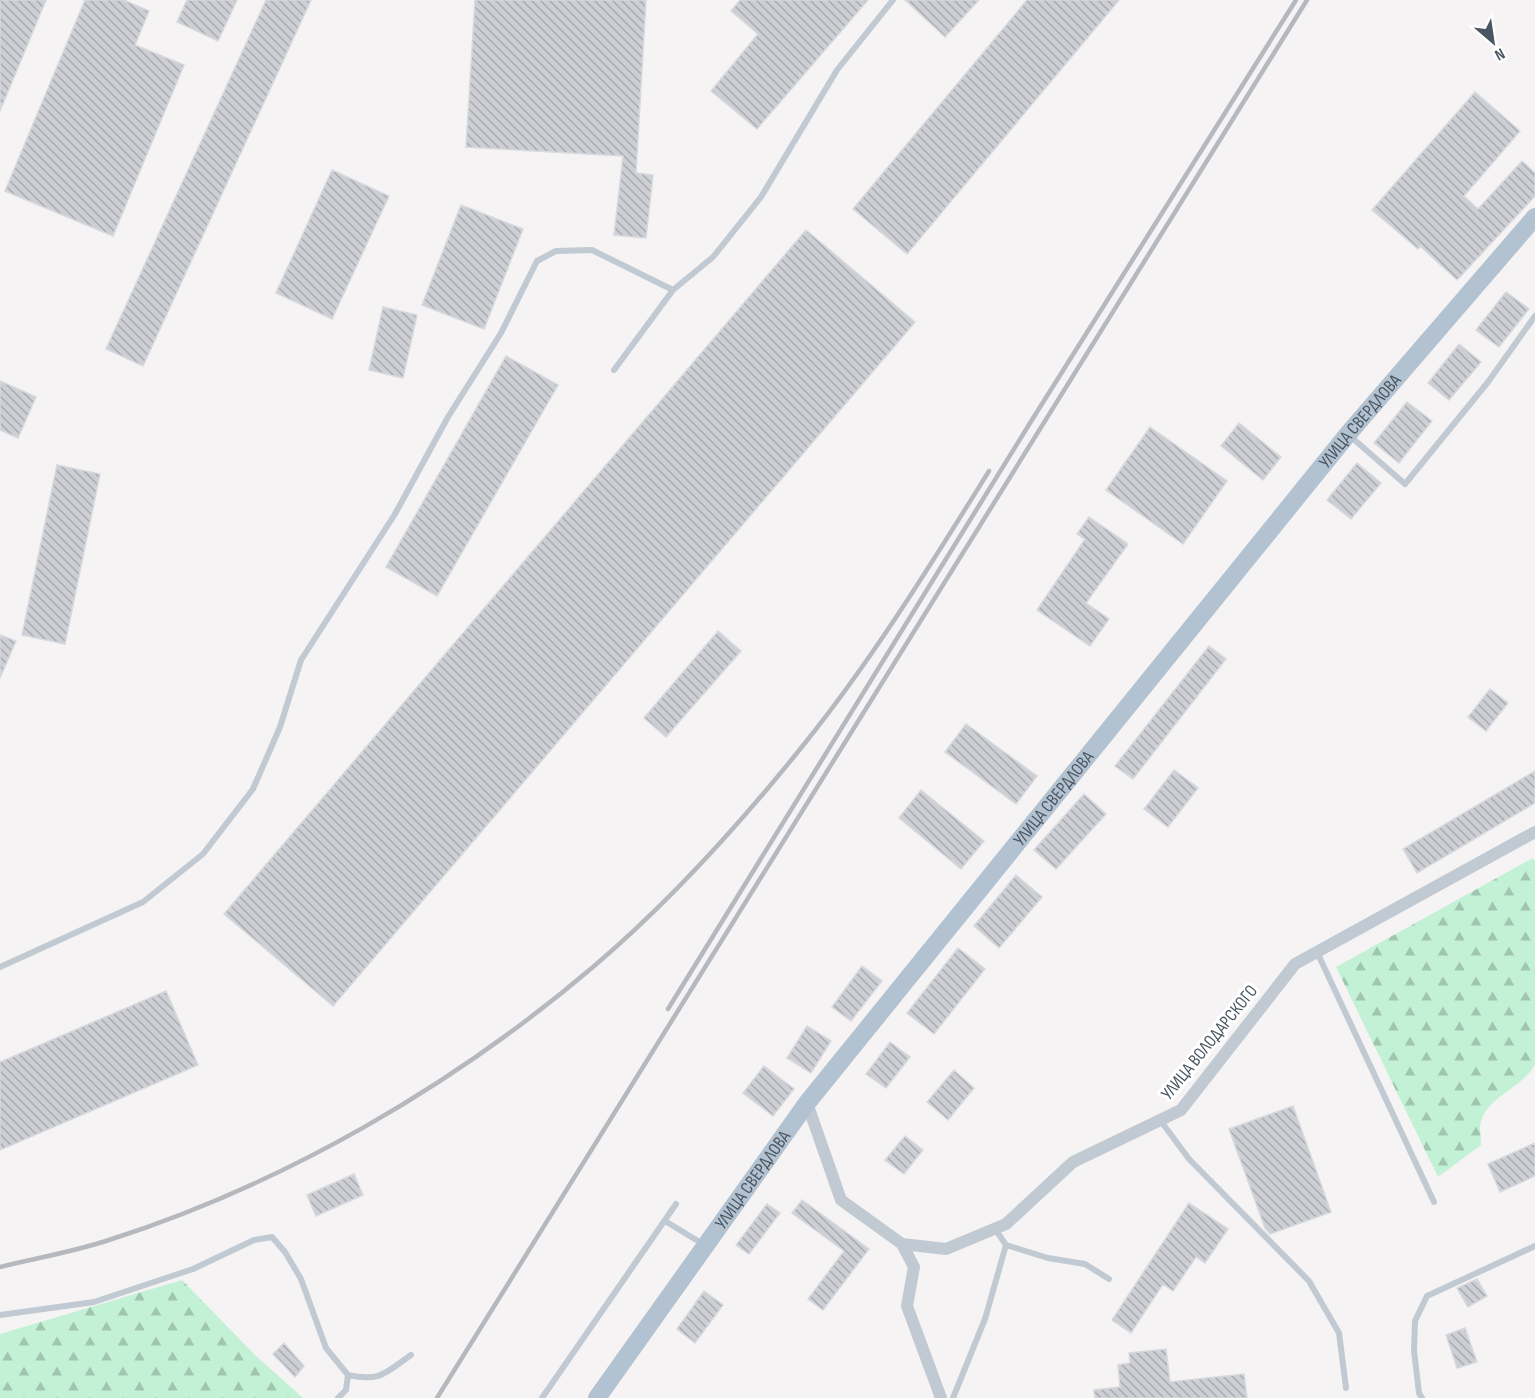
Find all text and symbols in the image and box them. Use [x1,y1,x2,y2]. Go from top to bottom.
north arrow [1463,12,1523,72]
text: N [1491,43,1508,64]
street label: УЛИЦА СВЕРДЛОВА [1315,370,1406,472]
street label: УЛИЦА СВЕРДЛОВА [1009,747,1099,850]
street label: УЛИЦА ВОЛОДАРСКОГО [1157,981,1262,1104]
street label: УЛИЦА СВЕРДЛОВА [711,1126,795,1233]

